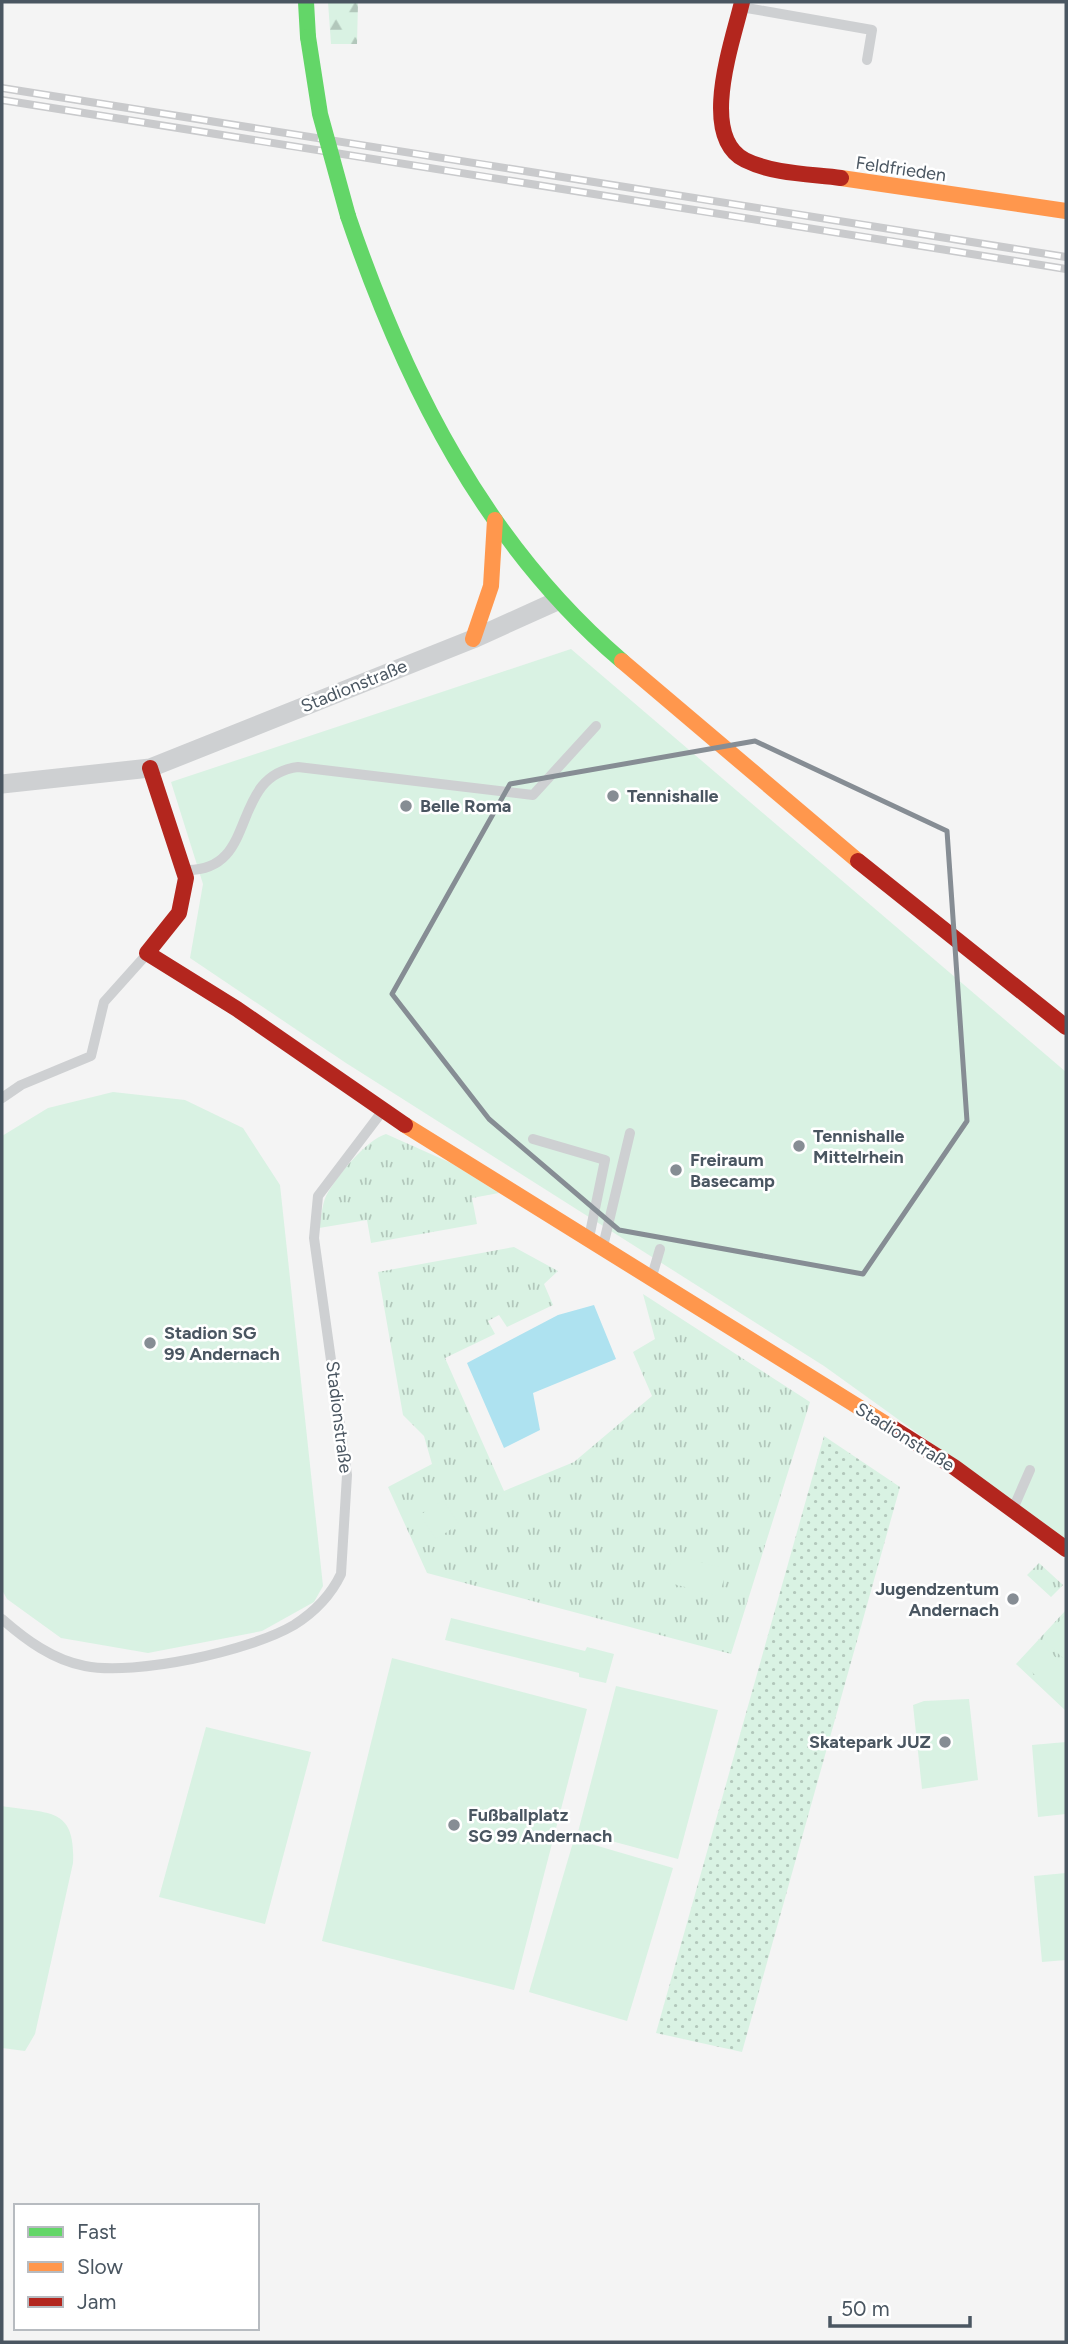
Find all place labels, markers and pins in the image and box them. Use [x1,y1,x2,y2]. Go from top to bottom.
place label: Tennishalle [627,785,719,807]
marker: Tennishalle [605,788,621,804]
place label: Belle Roma [420,795,511,817]
marker: Belle Roma [398,798,414,814]
place label: Tennishalle Mittelrhein [813,1125,905,1168]
marker: Tennishalle Mittelrhein [791,1138,807,1154]
place label: Freiraum Basecamp [690,1149,775,1192]
marker: Freiraum Basecamp [668,1162,684,1178]
place label: Stadion SG 99 Andernach [164,1322,280,1365]
marker: Stadion SG 99 Andernach [142,1335,158,1351]
place label: Jugendzentum Andernach [875,1578,999,1621]
marker: Jugendzentum Andernach [1005,1591,1021,1607]
place label: Skatepark JUZ [809,1731,931,1753]
marker: Skatepark JUZ [937,1734,953,1750]
place label: Fußballplatz SG 99 Andernach [468,1804,612,1847]
marker: Fußballplatz SG 99 Andernach [446,1817,462,1833]

